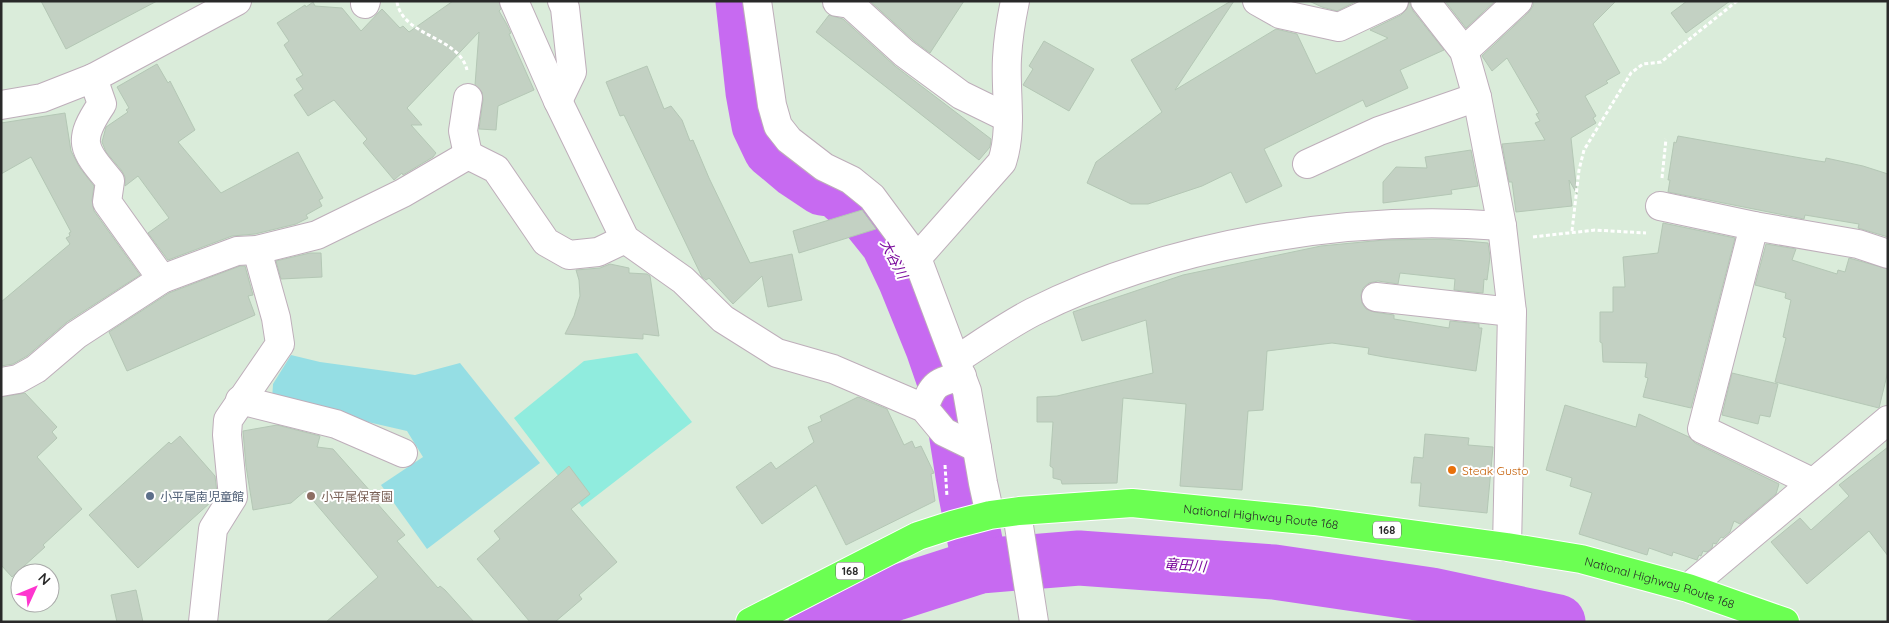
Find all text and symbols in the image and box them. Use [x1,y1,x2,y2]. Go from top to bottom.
water label: 大谷川 [876,236,912,284]
place label: Steak Gusto [1462,463,1529,478]
marker: Steak Gusto [1446,464,1458,476]
place label: 小平尾南児童館 [160,489,244,504]
place label: 小平尾保育園 [321,489,393,504]
marker: 小平尾南児童館 [144,490,156,502]
marker: 小平尾保育園 [305,490,317,502]
street label: National Highway Route 168 [1183,501,1339,532]
road number: 168 [1373,522,1401,538]
street label: National Highway Route 168 [1583,553,1737,611]
water label: 竜田川 [1163,555,1209,576]
road number: 168 [836,562,864,580]
north arrow [10,563,60,613]
text: N [34,569,54,589]

